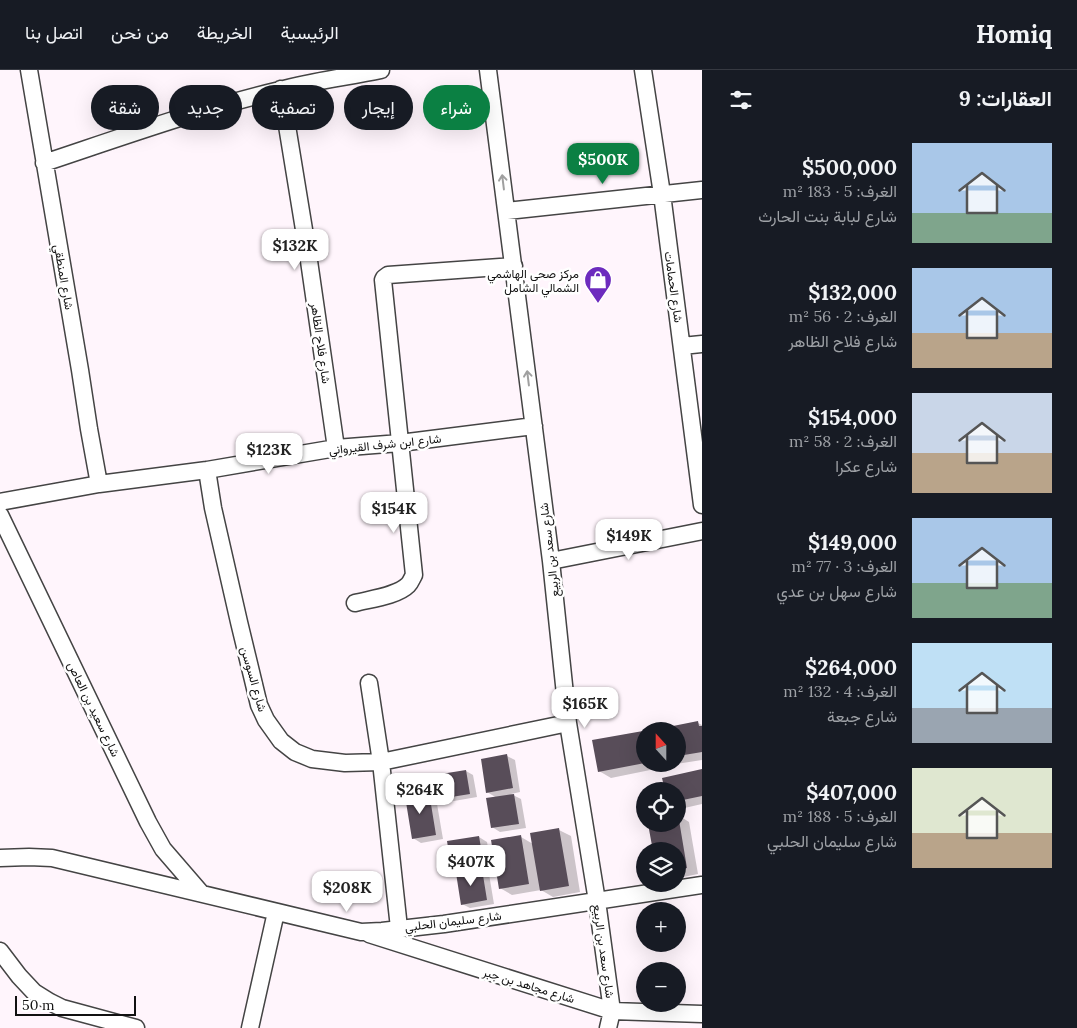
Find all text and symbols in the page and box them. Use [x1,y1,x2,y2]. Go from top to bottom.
text: Homiq [976,19,1052,50]
text: اتصل بنا [25,21,83,44]
text: من نحن [111,21,169,44]
text: الخريطة [197,21,252,44]
text: الرئيسية [280,21,339,44]
chip: شقة [91,85,159,130]
chip: جديد [169,85,242,130]
chip: تصفية [252,85,334,130]
chip: إيجار [344,85,413,130]
chip: شراء [423,85,490,130]
text: العقارات: 9 [959,85,1052,112]
icon: filters [727,86,755,114]
pin: $500K [568,142,638,185]
text: $500K [578,149,628,169]
text: $500,000 [802,154,897,181]
icon: home [952,163,1012,223]
one-way arrow [498,174,508,190]
text: الغرف: 5 · 183 m² [783,181,897,201]
text: شارع لبابة بنت الحارث [758,206,897,226]
pin: $132K [260,228,330,271]
text: $132K [273,235,317,255]
street label: شارع المنطقي [48,243,77,311]
street label: شارع الحمامات [660,250,686,324]
shop icon: مركز صحي الهاشمي الشمالي الشامل [583,265,613,304]
place label: مركز صحي الهاشمي الشمالي الشامل [487,266,579,298]
text: $132,000 [808,279,897,306]
icon: home [952,288,1012,348]
street label: شارع فلاح الظاهر [306,301,334,385]
text: الغرف: 2 · 56 m² [789,306,897,326]
text: شارع فلاح الظاهر [788,331,897,351]
one-way arrow [523,370,533,386]
text: $154,000 [808,404,897,431]
icon: home [952,413,1012,473]
street label: شارع ابن شرف القيرواني [328,431,442,460]
text: الغرف: 2 · 58 m² [789,431,897,451]
pin: $123K [234,432,304,475]
text: $123K [247,439,291,459]
text: شارع عكرا [835,456,897,476]
pin: $154K [359,492,429,534]
text: $154K [372,498,416,518]
street label: شارع سعد بن الربيع [536,502,564,598]
pin: $149K [594,518,664,561]
text: $149K [606,525,652,545]
text: $149,000 [808,529,897,556]
icon: home [952,538,1012,598]
text: الغرف: 3 · 77 m² [792,556,897,576]
text: شارع سهل بن عدي [776,581,897,601]
street label: شارع السوسن [236,645,270,714]
text: $264,000 [805,654,897,681]
street label: شارع سعيد بن العاص [63,659,124,760]
icon: home [952,663,1012,723]
text: الغرف: 4 · 132 m² [783,681,897,701]
pin: $165K [550,686,620,729]
text: $165K [562,693,608,713]
text: شارع جبعة [827,706,897,726]
north arrow [636,722,686,772]
map controls [636,722,686,1012]
pin: $264K [385,772,455,815]
text: $264K [396,779,444,799]
text: $407,000 [806,779,897,806]
button: locate [636,782,686,832]
icon: home [952,788,1012,848]
text: الغرف: 5 · 188 m² [783,806,897,826]
text: شارع سليمان الحلبي [767,831,897,851]
button: layers [636,842,686,892]
pin: $407K [436,844,506,887]
text: $407K [447,851,495,871]
pin: $208K [312,870,382,913]
text: $208K [323,877,371,897]
button: + [636,902,686,952]
street label: شارع سعد بن الربيع [588,903,618,999]
street label: شارع سليمان الحلبي [404,908,503,937]
button: − [636,962,686,1012]
street label: شارع مجاهد بن جبر [480,964,577,1008]
scale bar [15,993,136,1016]
text: 50 m [22,996,55,1014]

